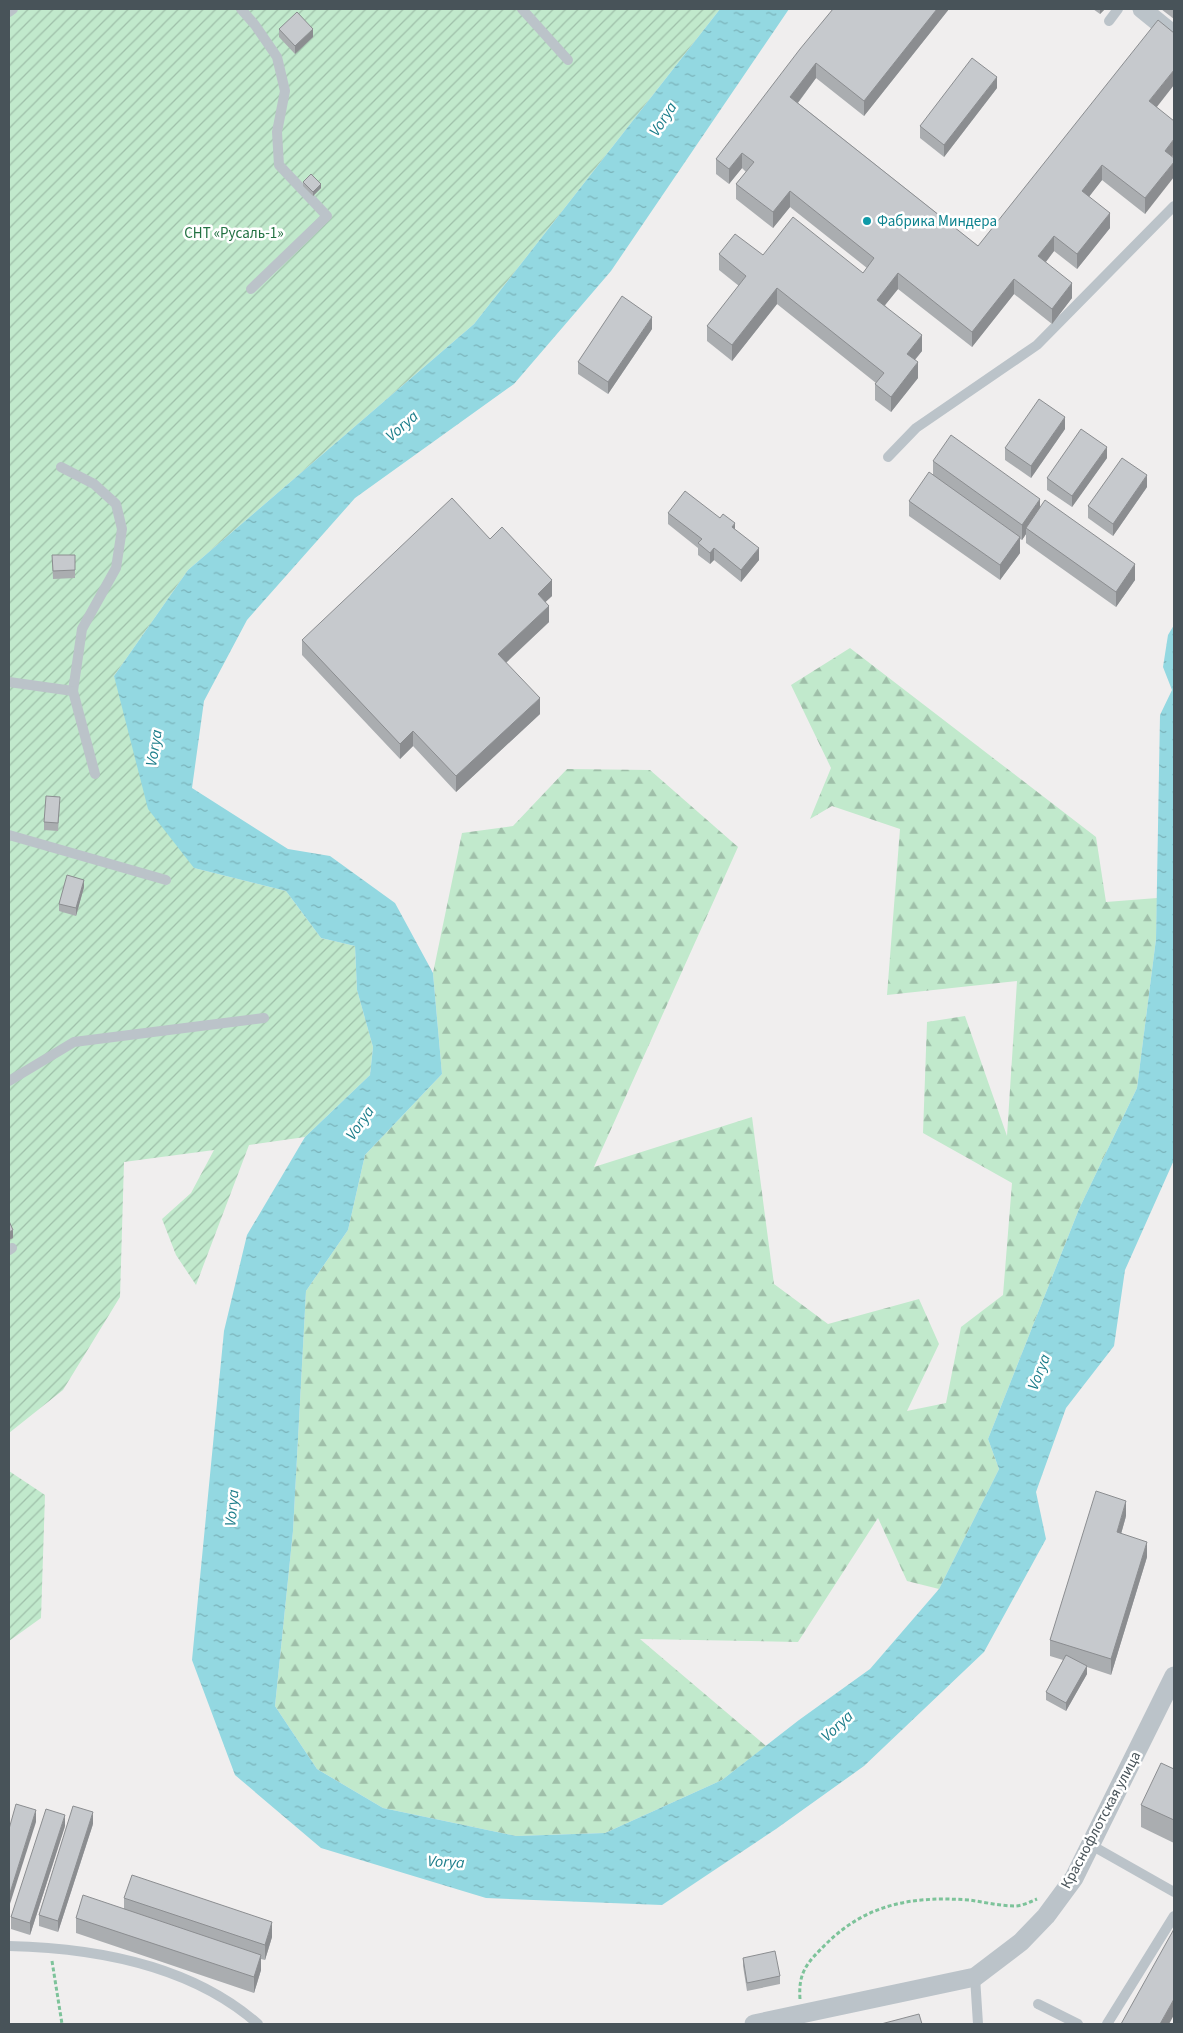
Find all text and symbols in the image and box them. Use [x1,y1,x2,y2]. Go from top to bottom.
water label: Vorya [644,97,683,140]
place label: Фабрика Миндера [877,211,997,232]
marker: Фабрика Миндера [861,215,873,227]
park label: СНТ «Русаль-1» [184,223,284,244]
water label: Vorya [381,405,423,446]
water label: Vorya [140,728,168,768]
water label: Vorya [340,1101,380,1144]
water label: Vorya [1022,1350,1056,1393]
water label: Vorya [219,1488,245,1527]
water label: Vorya [816,1705,858,1747]
street label: Краснофлотская улица [1056,1748,1146,1892]
water label: Vorya [427,1850,465,1874]

